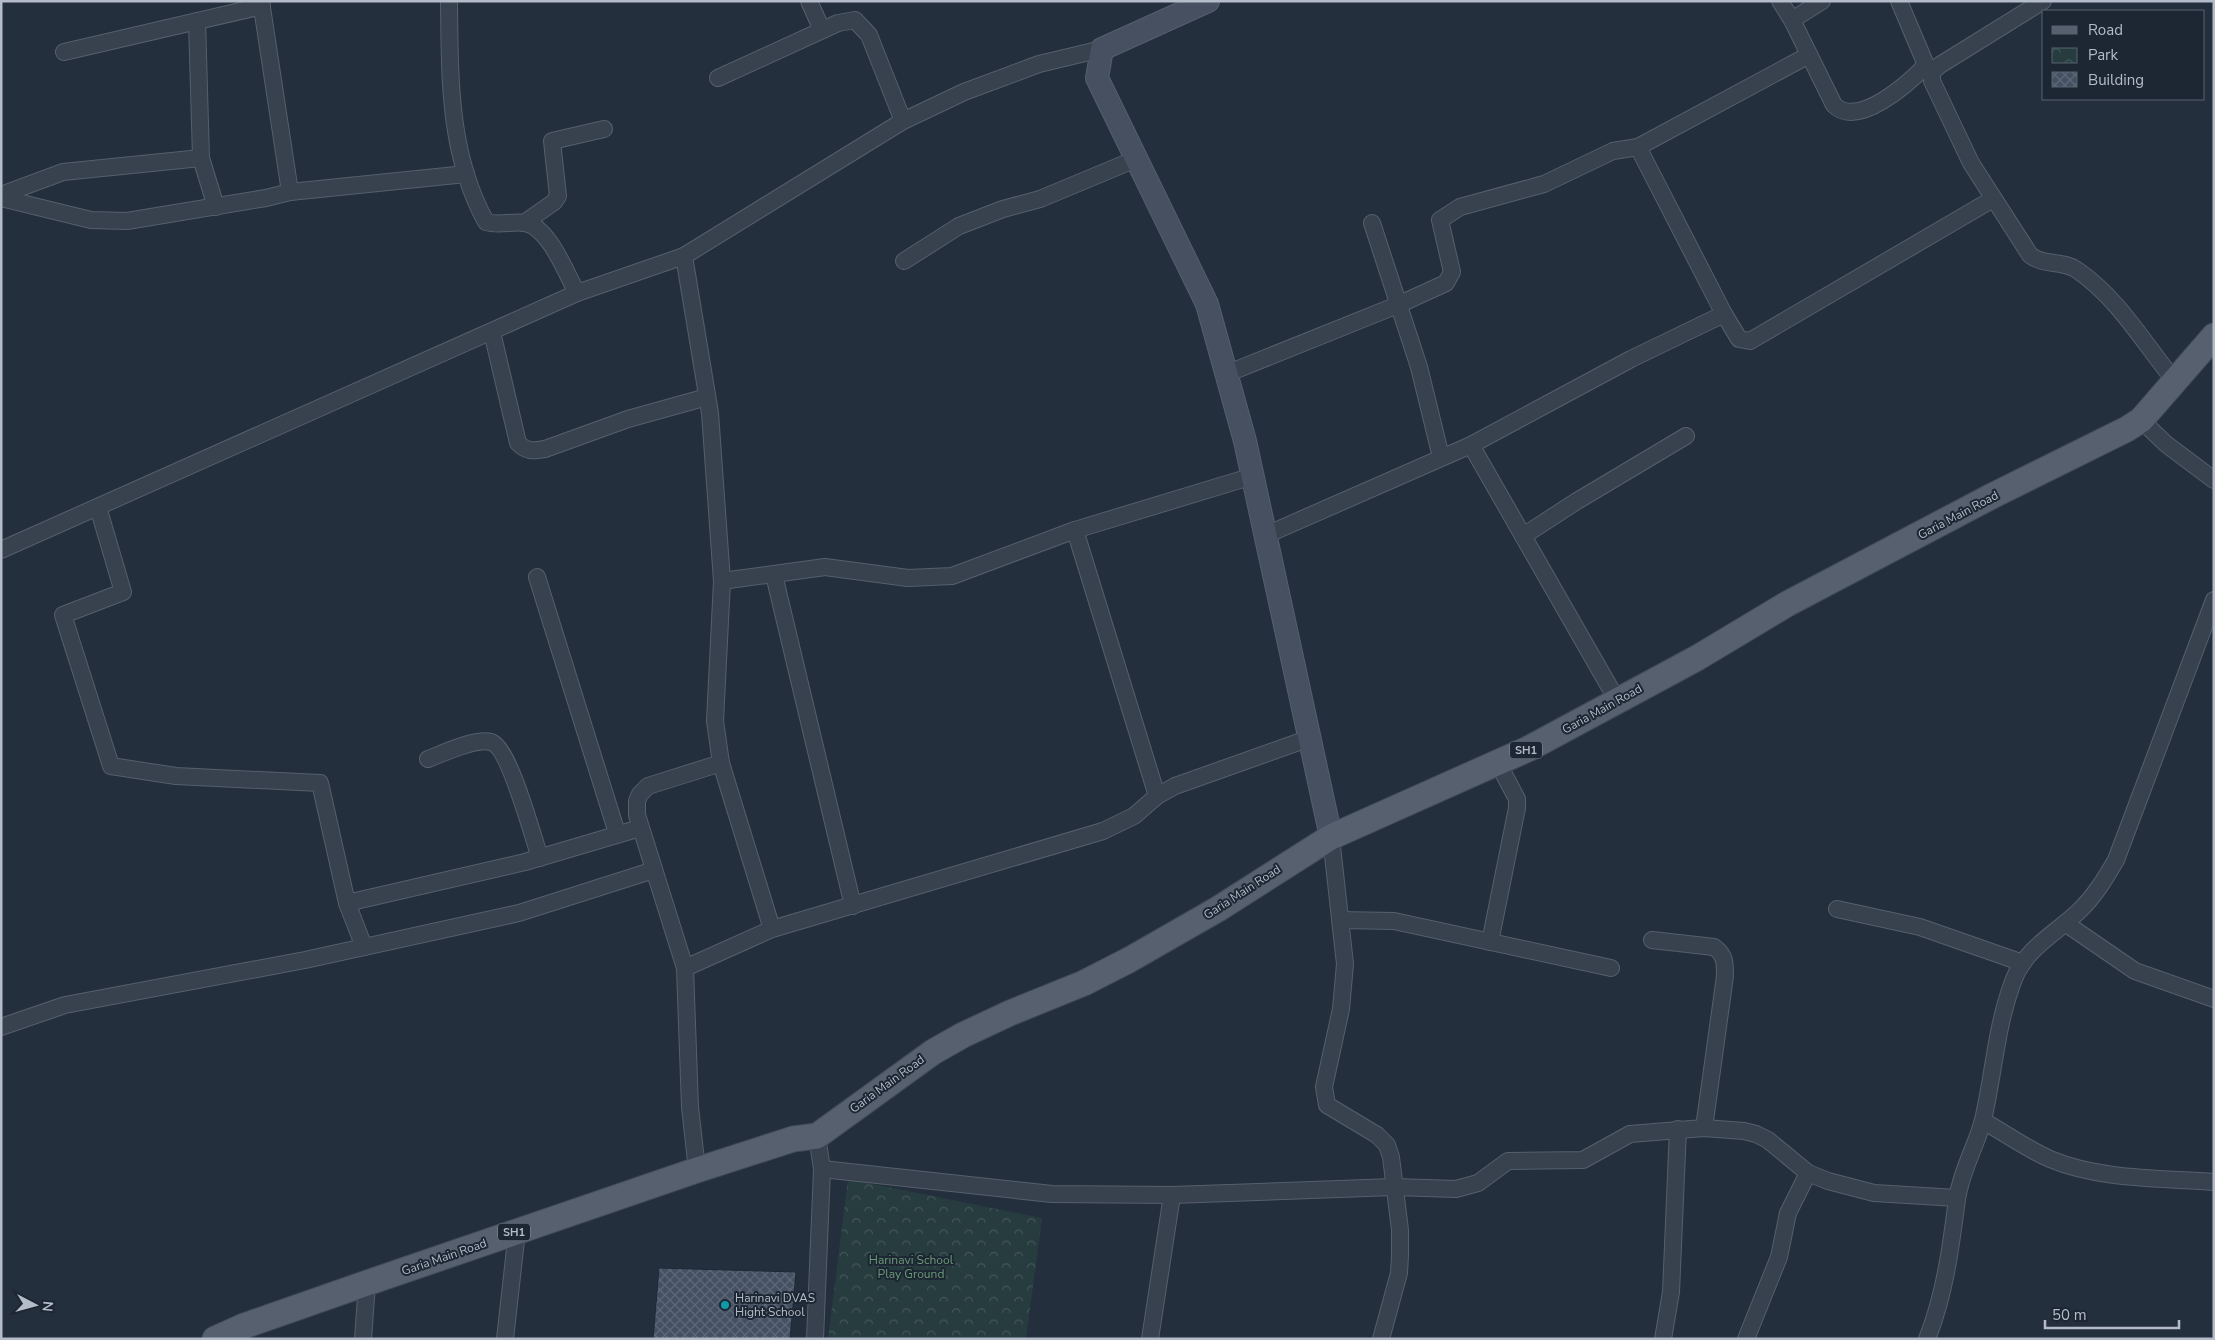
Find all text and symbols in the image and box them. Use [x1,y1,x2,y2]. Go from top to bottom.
legend [2042,10,2205,100]
text: Road [2088,20,2123,40]
text: Park [2088,45,2118,65]
text: Building [2088,70,2144,90]
street label: Garia Main Road [1915,487,2001,543]
street label: Garia Main Road [1559,680,1645,738]
road number: SH1 [1510,742,1542,758]
street label: Garia Main Road [1200,861,1284,923]
street label: Garia Main Road [846,1051,928,1117]
road number: SH1 [498,1224,530,1240]
street label: Garia Main Road [399,1235,489,1279]
park label: Harinavi School Play Ground [869,1252,954,1282]
north arrow [10,1280,60,1330]
place label: Harinavi DVAS Hight School [735,1290,815,1320]
scale bar [2045,1298,2179,1330]
marker: Harinavi DVAS Hight School [719,1299,731,1311]
text: N [37,1300,57,1313]
text: 50 m [2052,1305,2087,1325]

